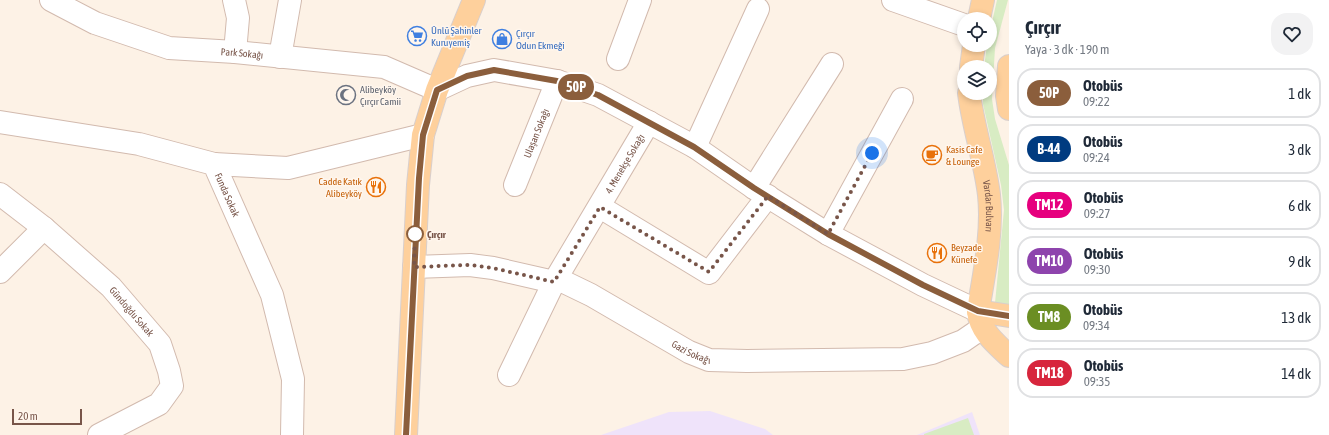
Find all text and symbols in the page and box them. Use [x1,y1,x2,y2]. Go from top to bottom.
map controls [957,12,997,100]
button: locate [957,12,997,52]
button: heart [1271,13,1313,55]
text: Çırçır [1025,16,1061,38]
supermarket icon: Ünlü Şahinler Kuruyemiş [406,25,428,47]
place label: Ünlü Şahinler Kuruyemiş [431,25,483,48]
shop icon: Çırçır Odun Ekmeği [491,28,513,50]
place label: Çırçır Odun Ekmeği [516,28,565,51]
text: Yaya · 3 dk · 190 m [1025,42,1109,57]
street label: Park Sokağı [220,46,264,60]
button: layers [957,60,997,100]
line badge: 50P [553,74,599,100]
text: Otobüs [1083,77,1123,94]
text: 50P [566,79,586,95]
mosque icon: Alibeyköy Çırçır Camii [335,84,357,106]
place label: Alibeyköy Çırçır Camii [360,84,401,107]
text: 50P [1039,85,1059,101]
text: 1 dk [1288,85,1311,102]
text: 09:22 [1083,94,1110,109]
street label: Ulaşan Sokağı [521,107,551,159]
street label: 4. Menekşe Sokağı [602,132,646,195]
text: Otobüs [1083,133,1123,150]
text: B-44 [1037,141,1061,157]
text: 3 dk [1288,141,1311,158]
your location [862,143,882,163]
cafe icon: Kasis Cafe & Lounge [921,144,943,166]
place label: Kasis Cafe & Lounge [946,144,983,167]
text: 09:24 [1083,150,1110,165]
street label: Funda Sokak [213,171,242,219]
place label: Cadde Katık Alibeyköy [319,176,363,199]
restaurant icon: Cadde Katık Alibeyköy [365,176,387,198]
street label: Vardar Bulvarı [981,179,996,232]
text: Otobüs [1084,189,1123,206]
text: TM12 [1035,197,1064,213]
text: 6 dk [1288,197,1311,214]
text: 09:27 [1084,206,1110,221]
marker: Çırçır [406,225,424,243]
place label: Çırçır [427,229,447,240]
restaurant icon: Beyzade Künefe [926,242,948,264]
place label: Beyzade Künefe [951,242,982,265]
text: Otobüs [1084,245,1123,262]
text: TM10 [1035,253,1064,269]
text: 9 dk [1288,253,1311,270]
text: 09:30 [1084,262,1110,277]
street label: Gündoğdu Sokak [108,284,157,339]
text: Otobüs [1083,301,1123,318]
text: TM8 [1038,309,1060,325]
text: 13 dk [1281,309,1311,326]
text: 09:34 [1083,318,1110,333]
street label: Gazi Sokağı [670,338,711,366]
text: Otobüs [1084,357,1123,374]
text: TM18 [1035,365,1064,381]
text: 14 dk [1281,365,1311,382]
text: 09:35 [1084,374,1110,389]
scale bar [12,407,82,426]
text: 20 m [18,410,38,422]

